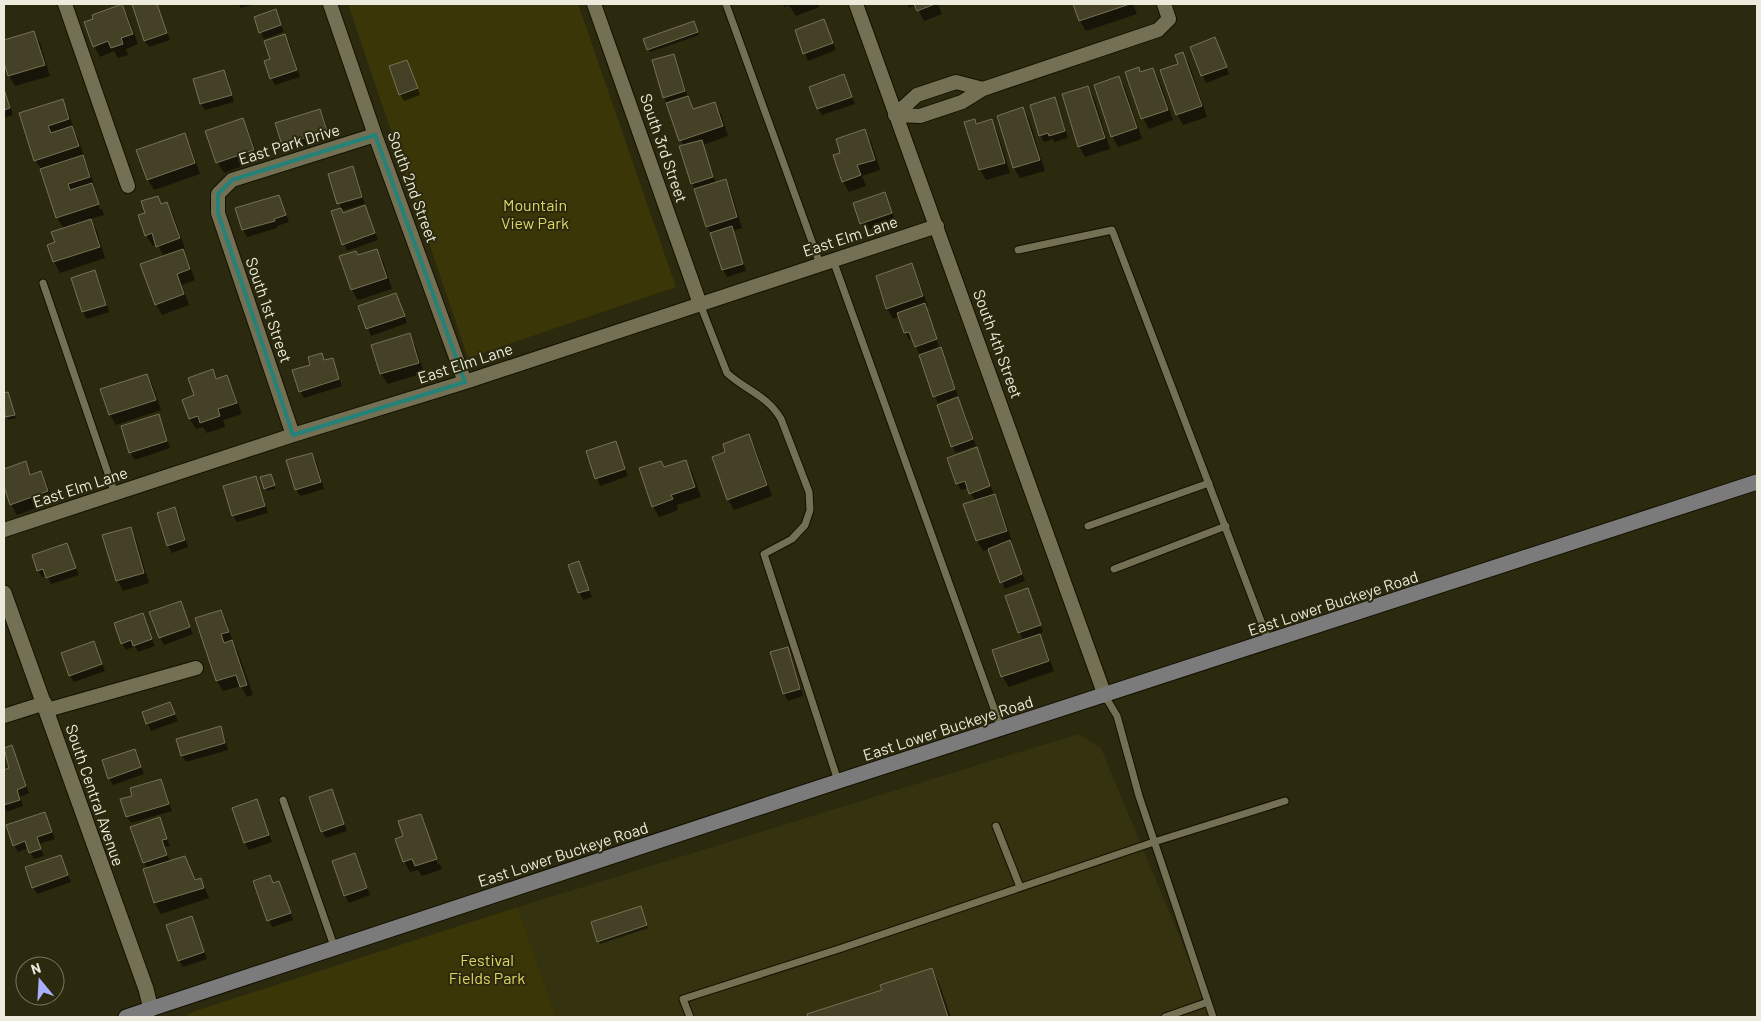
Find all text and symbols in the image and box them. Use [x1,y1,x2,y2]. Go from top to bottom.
street label: South 3rd Street [637,91,692,205]
street label: East Park Drive [236,119,342,168]
street label: South 2nd Street [385,129,442,245]
park label: Mountain View Park [501,195,569,232]
street label: East Elm Lane [800,211,900,260]
street label: South 1st Street [243,255,296,365]
street label: South 4th Street [970,287,1027,401]
street label: East Elm Lane [415,338,515,387]
street label: East Elm Lane [30,462,130,511]
street label: East Lower Buckeye Road [1245,566,1420,639]
street label: East Lower Buckeye Road [860,691,1035,764]
street label: South Central Avenue [62,721,129,868]
street label: East Lower Buckeye Road [475,817,650,890]
park label: Festival Fields Park [449,950,525,987]
north arrow [15,956,65,1006]
text: N [29,959,43,978]

